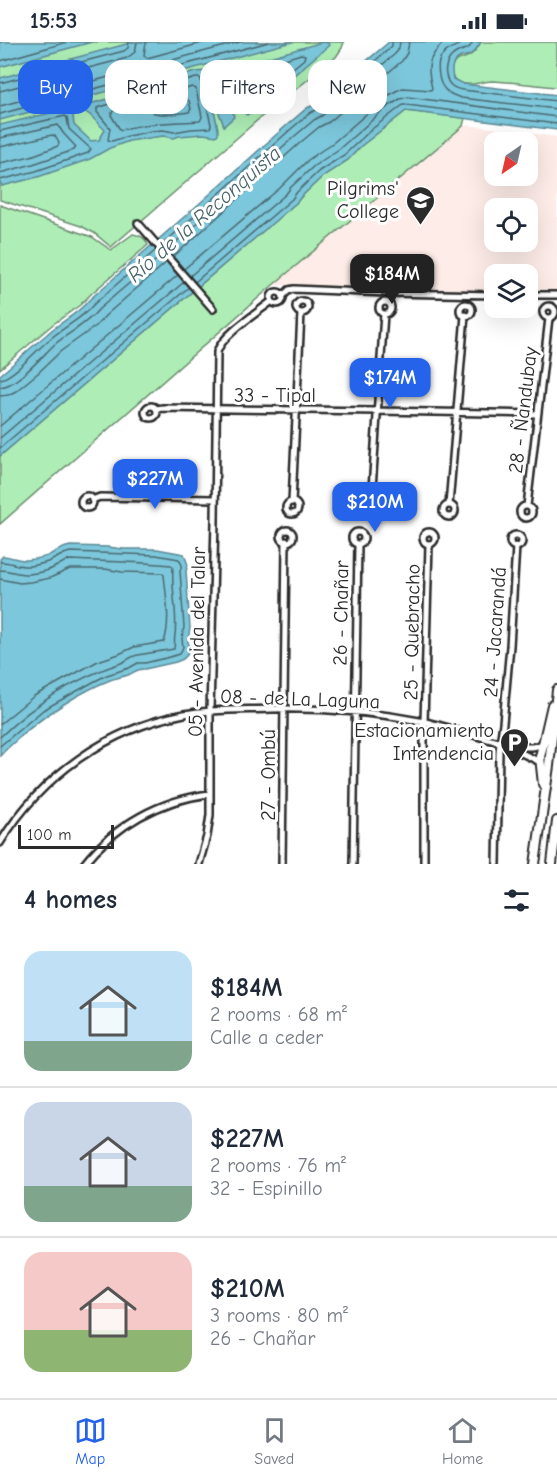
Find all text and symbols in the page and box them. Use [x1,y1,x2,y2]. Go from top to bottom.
text: 15:53 [30,8,77,34]
chip: Buy [18,60,93,114]
chip: Rent [105,60,188,114]
chip: Filters [200,60,296,114]
chip: New [308,60,387,114]
north arrow [484,132,538,186]
map controls [484,132,538,318]
water label: Río de la Reconquista [123,141,286,287]
place label: Pilgrims' College [327,177,399,223]
school or university icon: Pilgrims' College [404,184,436,226]
button: locate [484,198,538,252]
pin: $184M [350,254,434,305]
text: $184M [364,262,420,285]
button: layers [484,264,538,318]
street label: 28 - Ñandubay [504,345,542,475]
pin: $174M [348,358,432,409]
text: $174M [364,366,416,389]
street label: 33 - Tipal [234,384,316,407]
pin: $227M [113,459,197,510]
text: $227M [127,467,183,490]
pin: $210M [333,482,417,533]
text: $210M [346,490,404,513]
street label: 05 - Avenida del Talar [184,547,210,737]
street label: 26 - Chañar [329,560,353,666]
street label: 25 - Quebracho [399,563,425,701]
street label: 24 - Jacarandá [479,566,511,698]
street label: 08 - de La Laguna [220,685,380,713]
place label: Estacionamiento Intendencia [354,719,494,765]
parking icon: Estacionamiento Intendencia [499,726,531,768]
street label: 27 - Ombú [257,729,280,821]
scale bar [18,822,114,850]
text: 100 m [27,826,71,844]
icon: filters [500,884,533,917]
text: 4 homes [24,885,117,915]
text: $184M [210,973,282,1003]
icon: home [72,975,144,1047]
text: 2 rooms · 68 m² [210,1003,347,1026]
text: Calle a ceder [210,1026,323,1049]
text: $227M [210,1124,284,1154]
icon: home [72,1126,144,1198]
text: 2 rooms · 76 m² [210,1154,346,1177]
text: 32 - Espinillo [210,1177,322,1200]
text: $210M [210,1274,285,1304]
icon: home [72,1276,144,1348]
text: 3 rooms · 80 m² [210,1304,348,1327]
text: 26 - Chañar [210,1327,315,1350]
tab: Map [74,1414,107,1468]
tab: Saved [254,1414,294,1468]
tab: Home [442,1414,483,1468]

